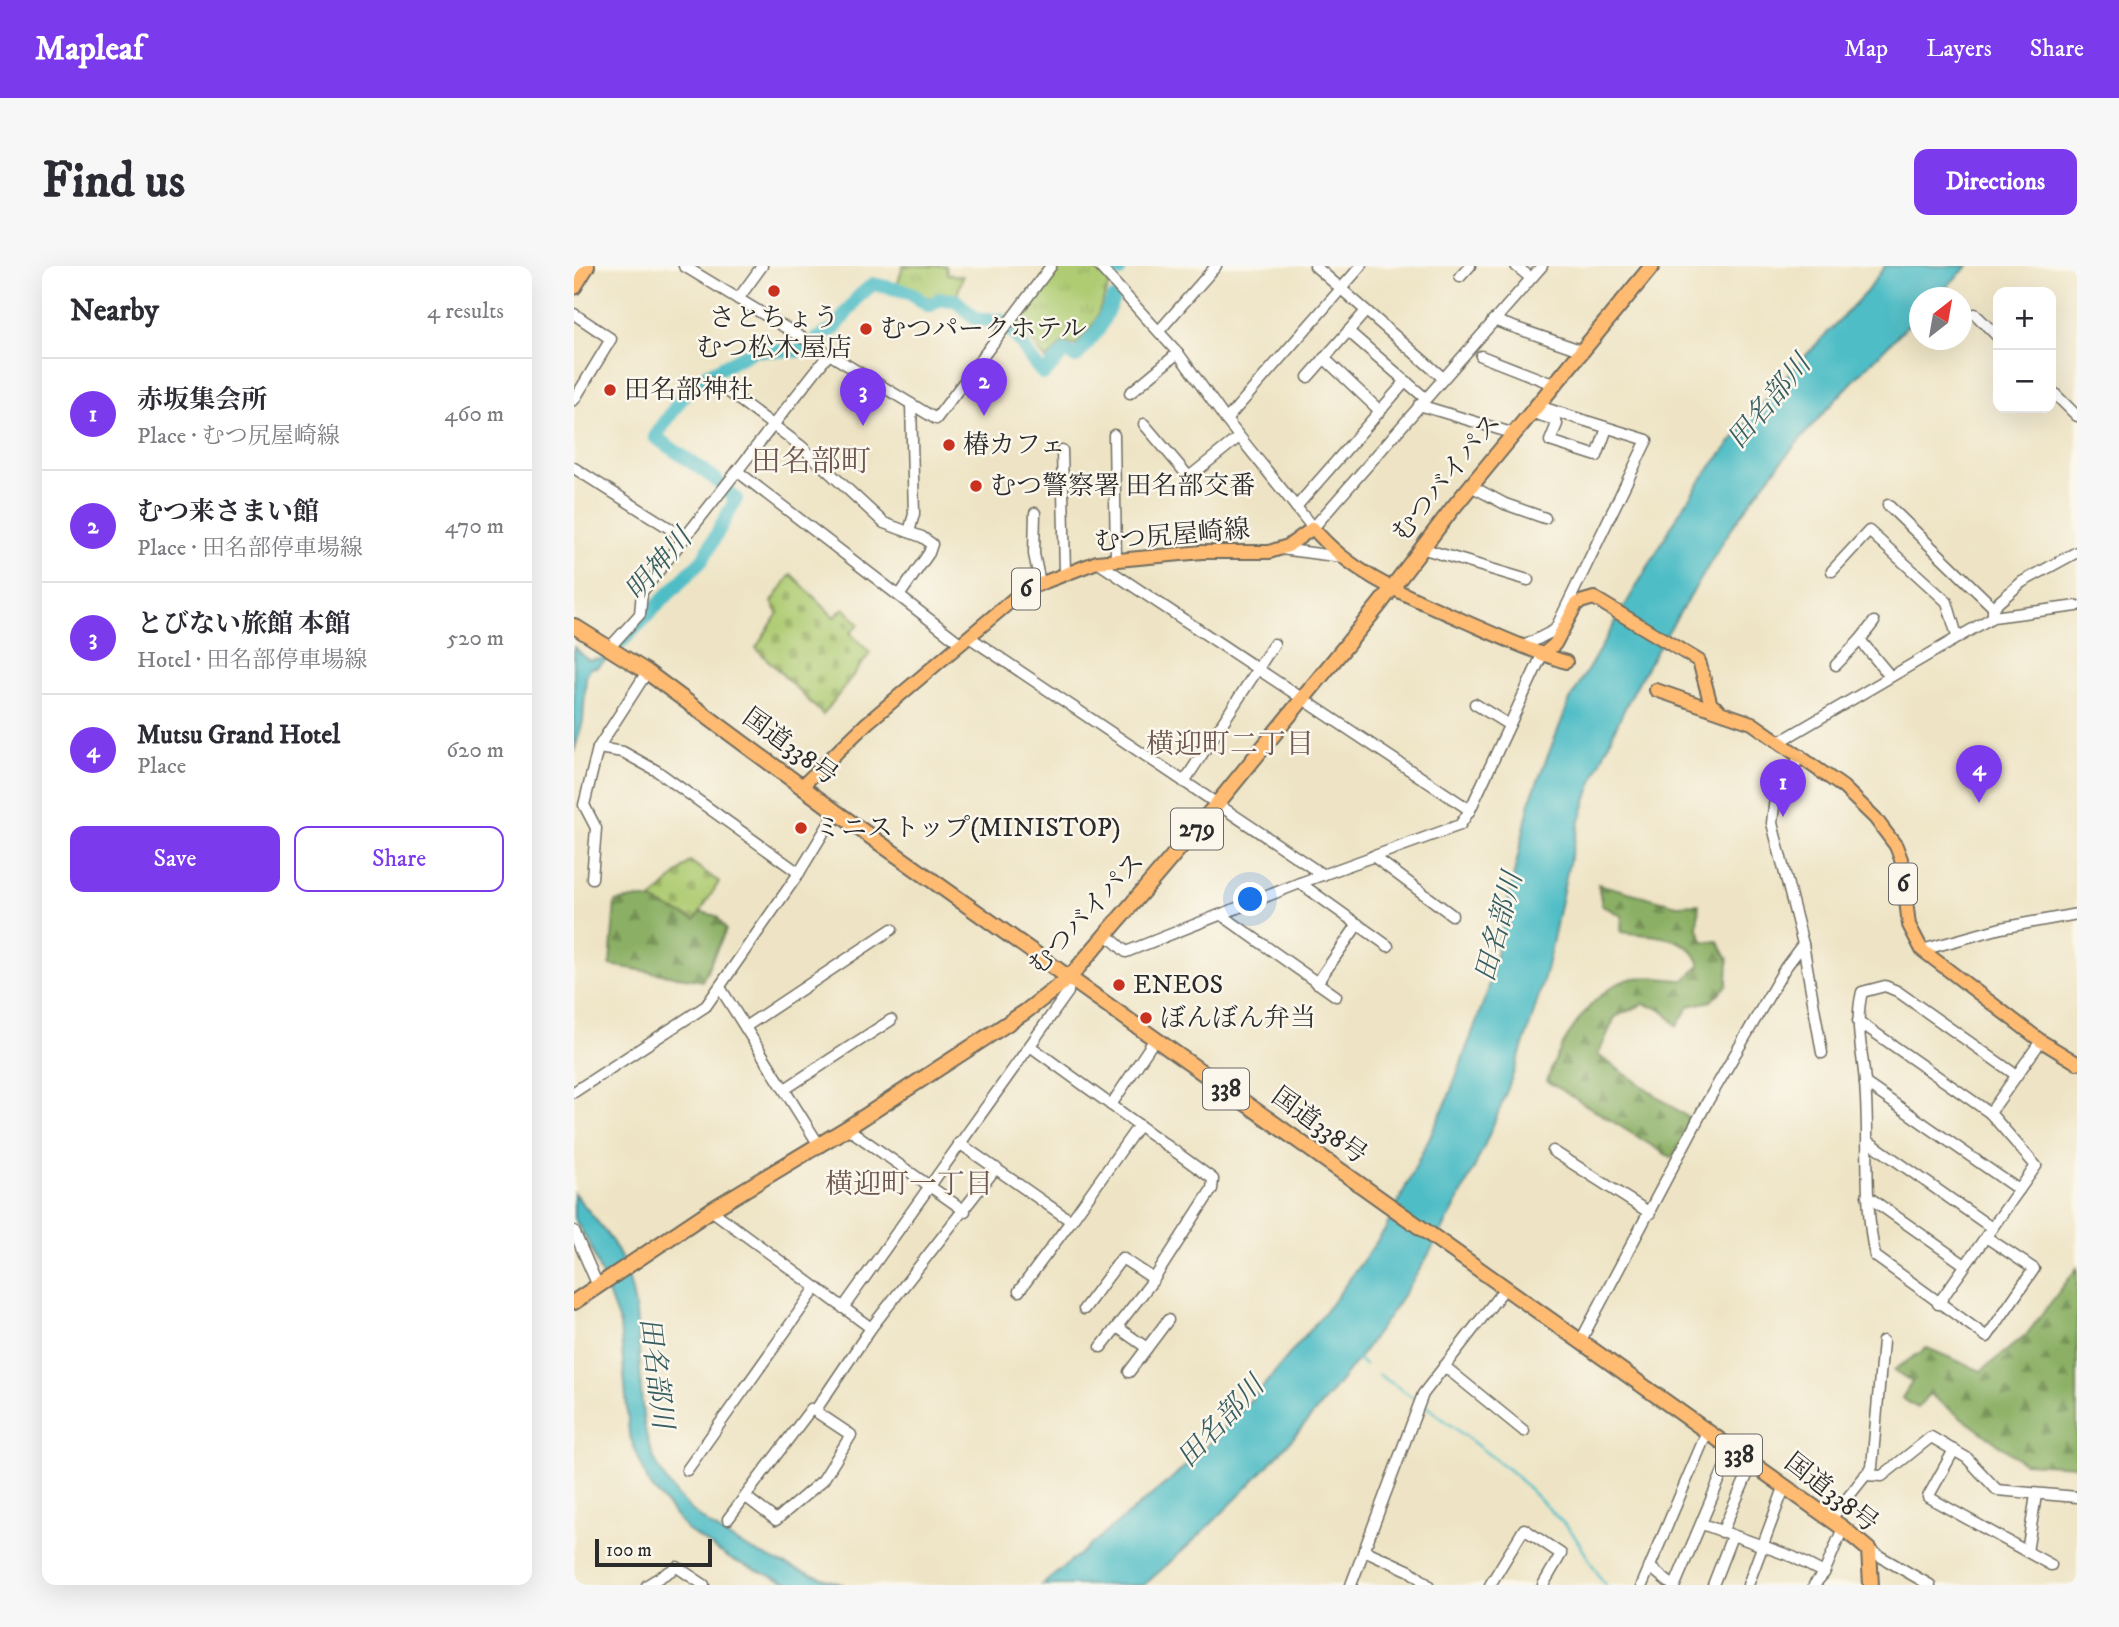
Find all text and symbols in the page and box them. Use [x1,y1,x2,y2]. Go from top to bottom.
text: Mapleaf [35,29,144,70]
text: Map [1844,34,1888,64]
text: Layers [1926,34,1992,64]
text: Share [2030,34,2084,64]
button: Directions [1914,149,2077,215]
text: Find us [42,151,185,213]
marker: さとちょう むつ松木屋店 [766,283,782,299]
north arrow [1909,287,1972,350]
map controls [1993,287,2056,413]
button: + [1993,287,2056,350]
text: Nearby [70,293,159,330]
text: 4 results [427,297,504,326]
place label: さとちょう むつ松木屋店 [696,302,852,365]
place label: むつパークホテル [880,313,1087,346]
marker: むつパークホテル [858,321,874,337]
water label: 田名部川 [1720,346,1820,456]
button: − [1993,350,2056,413]
pin: 2 [961,358,1007,416]
pin: 3 [840,368,886,426]
place label: 田名部神社 [624,374,754,407]
marker: 田名部神社 [602,382,618,398]
text: 赤坂集会所 [137,384,267,417]
text: 1 [89,400,97,429]
text: 460 m [444,400,504,429]
street label: むつバイパス [1385,407,1509,549]
text: Place · むつ尻屋崎線 [137,422,340,451]
place label: 椿カフェ [963,429,1066,462]
marker: 椿カフェ [941,437,957,453]
district label: 田名部町 [751,444,871,481]
place label: むつ警察署 田名部交番 [990,470,1256,503]
marker: むつ警察署 田名部交番 [968,478,984,494]
text: むつ来さまい館 [137,496,319,529]
text: 2 [87,512,99,541]
text: 470 m [445,512,504,541]
street label: むつ尻屋崎線 [1093,513,1251,559]
water label: 明神川 [618,520,702,608]
text: Place · 田名部停車場線 [137,534,363,563]
road number: 6 [1012,568,1040,610]
text: とびない旅館 本館 [137,608,351,641]
text: 3 [89,624,97,653]
text: 520 m [447,624,504,653]
text: Hotel · 田名部停車場線 [137,646,367,675]
street label: 国道338号 [736,701,844,793]
text: Mutsu Grand Hotel [137,719,340,752]
district label: 横迎町二丁目 [1146,727,1314,762]
text: 4 [86,736,100,765]
text: 620 m [446,736,504,765]
pin: 4 [1956,745,2002,803]
text: Place [137,752,186,781]
pin: 1 [1760,759,1806,817]
road number: 279 [1171,808,1223,850]
place label: ミニストップ(MINISTOP) [815,812,1121,845]
marker: ミニストップ(MINISTOP) [793,820,809,836]
button: Save [70,826,280,892]
button: Share [294,826,504,892]
street label: むつバイパス [1022,846,1152,982]
road number: 6 [1889,864,1917,904]
water label: 田名部川 [1468,865,1531,986]
your location [1233,882,1267,916]
place label: ENEOS [1133,969,1223,1002]
marker: ENEOS [1111,977,1127,993]
place label: ぼんぼん弁当 [1160,1002,1316,1035]
marker: ぼんぼん弁当 [1138,1010,1154,1026]
road number: 338 [1203,1068,1249,1110]
street label: 国道338号 [1265,1080,1373,1172]
district label: 横迎町一丁目 [825,1167,993,1202]
water label: 田名部川 [632,1315,681,1434]
water label: 田名部川 [1170,1367,1274,1475]
road number: 338 [1716,1434,1762,1476]
street label: 国道338号 [1777,1446,1885,1540]
scale bar [595,1536,712,1568]
text: 100 m [606,1539,652,1562]

